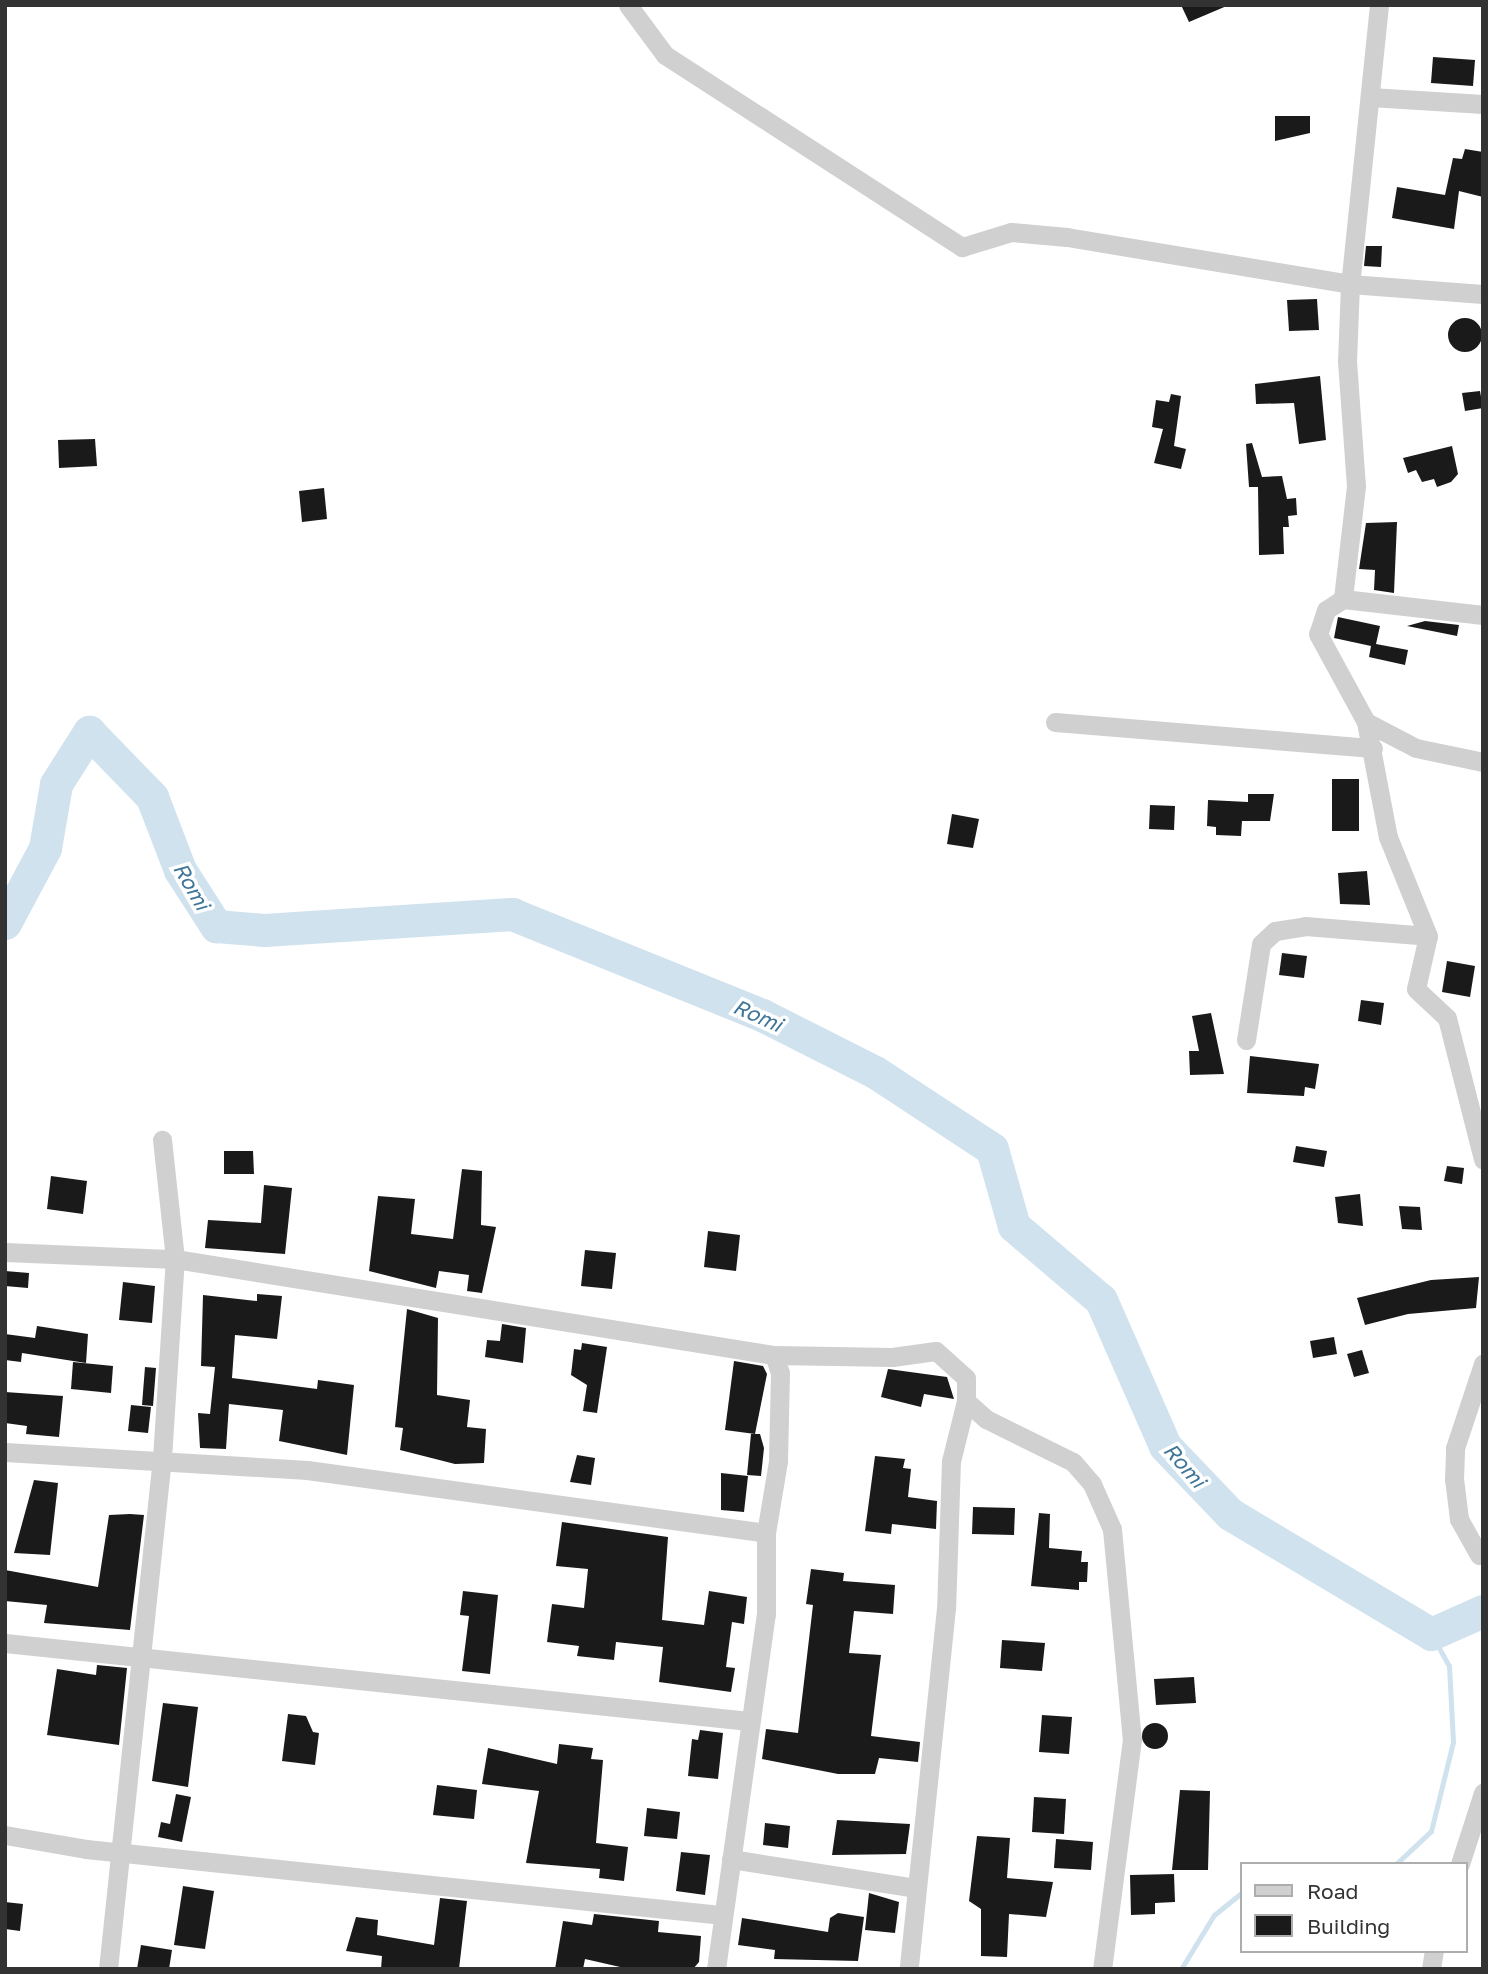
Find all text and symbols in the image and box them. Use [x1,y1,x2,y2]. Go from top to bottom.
water label: Romi [168,858,216,914]
water label: Romi [730,993,786,1037]
water label: Romi [1159,1438,1211,1492]
legend [1240,1862,1467,1953]
text: Road [1307,1878,1358,1904]
text: Building [1307,1913,1390,1939]

